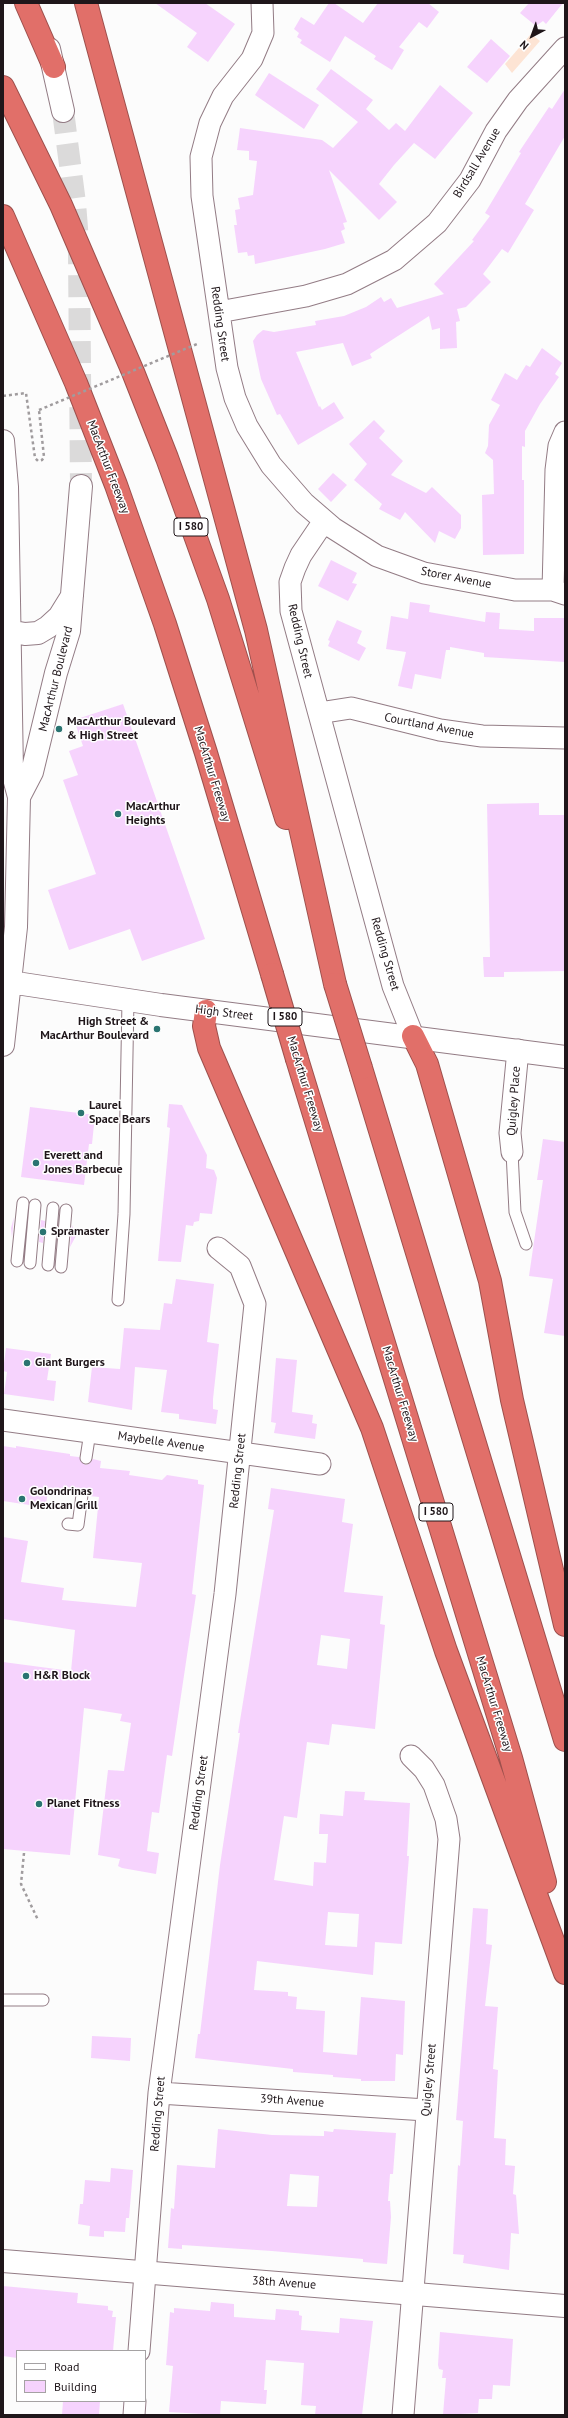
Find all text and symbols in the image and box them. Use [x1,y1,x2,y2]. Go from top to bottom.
north arrow [512,16,552,56]
text: N [517,37,531,53]
street label: Birdsall Avenue [450,125,504,201]
street label: Redding Street [208,286,232,362]
street label: MacArthur Freeway [83,418,133,516]
road number: I 580 [174,518,208,536]
street label: Storer Avenue [419,564,493,592]
street label: Redding Street [284,603,316,679]
street label: MacArthur Boulevard [36,625,76,733]
street label: Courtland Avenue [383,710,475,742]
place label: MacArthur Boulevard & High Street [67,715,176,743]
marker: MacArthur Boulevard & High Street [54,724,64,734]
street label: MacArthur Freeway [191,724,233,824]
place label: MacArthur Heights [126,800,180,828]
marker: MacArthur Heights [113,809,123,819]
street label: Redding Street [368,916,402,992]
street label: High Street [194,1002,254,1024]
road number: I 580 [268,1008,302,1026]
place label: High Street & MacArthur Boulevard [40,1015,149,1043]
marker: High Street & MacArthur Boulevard [152,1024,162,1034]
street label: MacArthur Freeway [284,1034,326,1134]
street label: Quigley Place [504,1066,524,1136]
place label: Laurel Space Bears [89,1099,150,1127]
marker: Laurel Space Bears [76,1108,86,1118]
place label: Everett and Jones Barbecue [44,1149,123,1177]
marker: Everett and Jones Barbecue [31,1158,41,1168]
place label: Spramaster [51,1225,109,1239]
marker: Spramaster [38,1227,48,1237]
street label: MacArthur Freeway [379,1344,421,1444]
place label: Giant Burgers [35,1356,105,1370]
marker: Giant Burgers [22,1358,32,1368]
street label: Maybelle Avenue [117,1429,205,1455]
street label: Redding Street [227,1433,249,1509]
place label: Golondrinas Mexican Grill [30,1485,97,1513]
marker: Golondrinas Mexican Grill [17,1494,27,1504]
road number: I 580 [419,1503,453,1521]
street label: MacArthur Freeway [473,1654,515,1754]
place label: H&R Block [34,1669,90,1683]
marker: H&R Block [21,1671,31,1681]
street label: Redding Street [187,1755,211,1831]
place label: Planet Fitness [47,1797,119,1811]
marker: Planet Fitness [34,1799,44,1809]
street label: Quigley Street [419,2043,439,2117]
street label: Redding Street [148,2076,168,2152]
street label: 39th Avenue [259,2092,325,2110]
street label: 38th Avenue [251,2274,317,2292]
legend [16,2350,146,2402]
text: Road [54,2359,79,2374]
text: Building [54,2379,97,2394]

